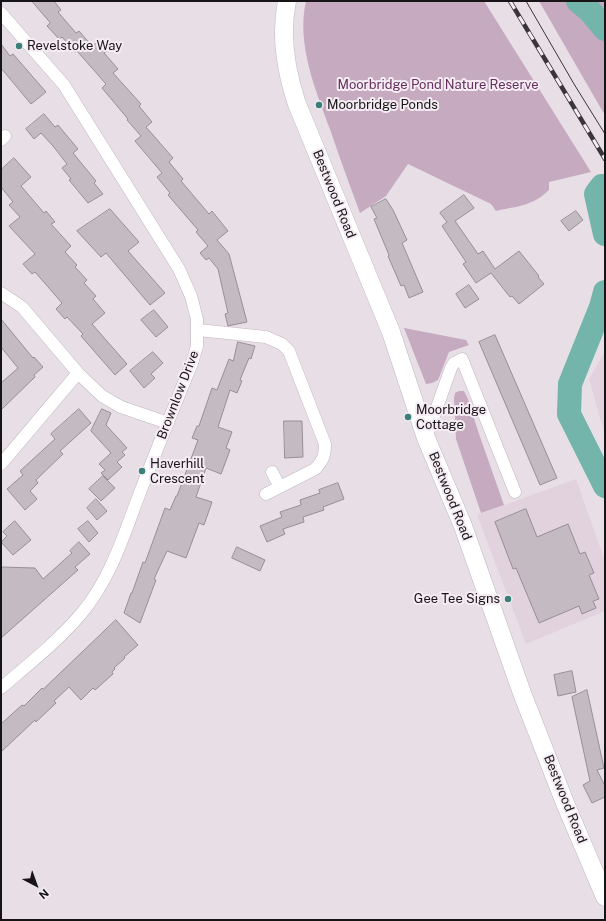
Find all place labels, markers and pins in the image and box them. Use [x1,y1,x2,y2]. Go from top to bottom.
place label: Revelstoke Way [27,38,122,54]
marker: Revelstoke Way [14,41,24,51]
place label: Moorbridge Ponds [327,97,438,113]
marker: Moorbridge Ponds [314,100,324,110]
place label: Moorbridge Cottage [416,402,486,433]
marker: Moorbridge Cottage [403,412,413,422]
place label: Haverhill Crescent [150,456,204,487]
marker: Haverhill Crescent [137,466,147,476]
place label: Gee Tee Signs [414,591,500,607]
marker: Gee Tee Signs [503,594,513,604]

